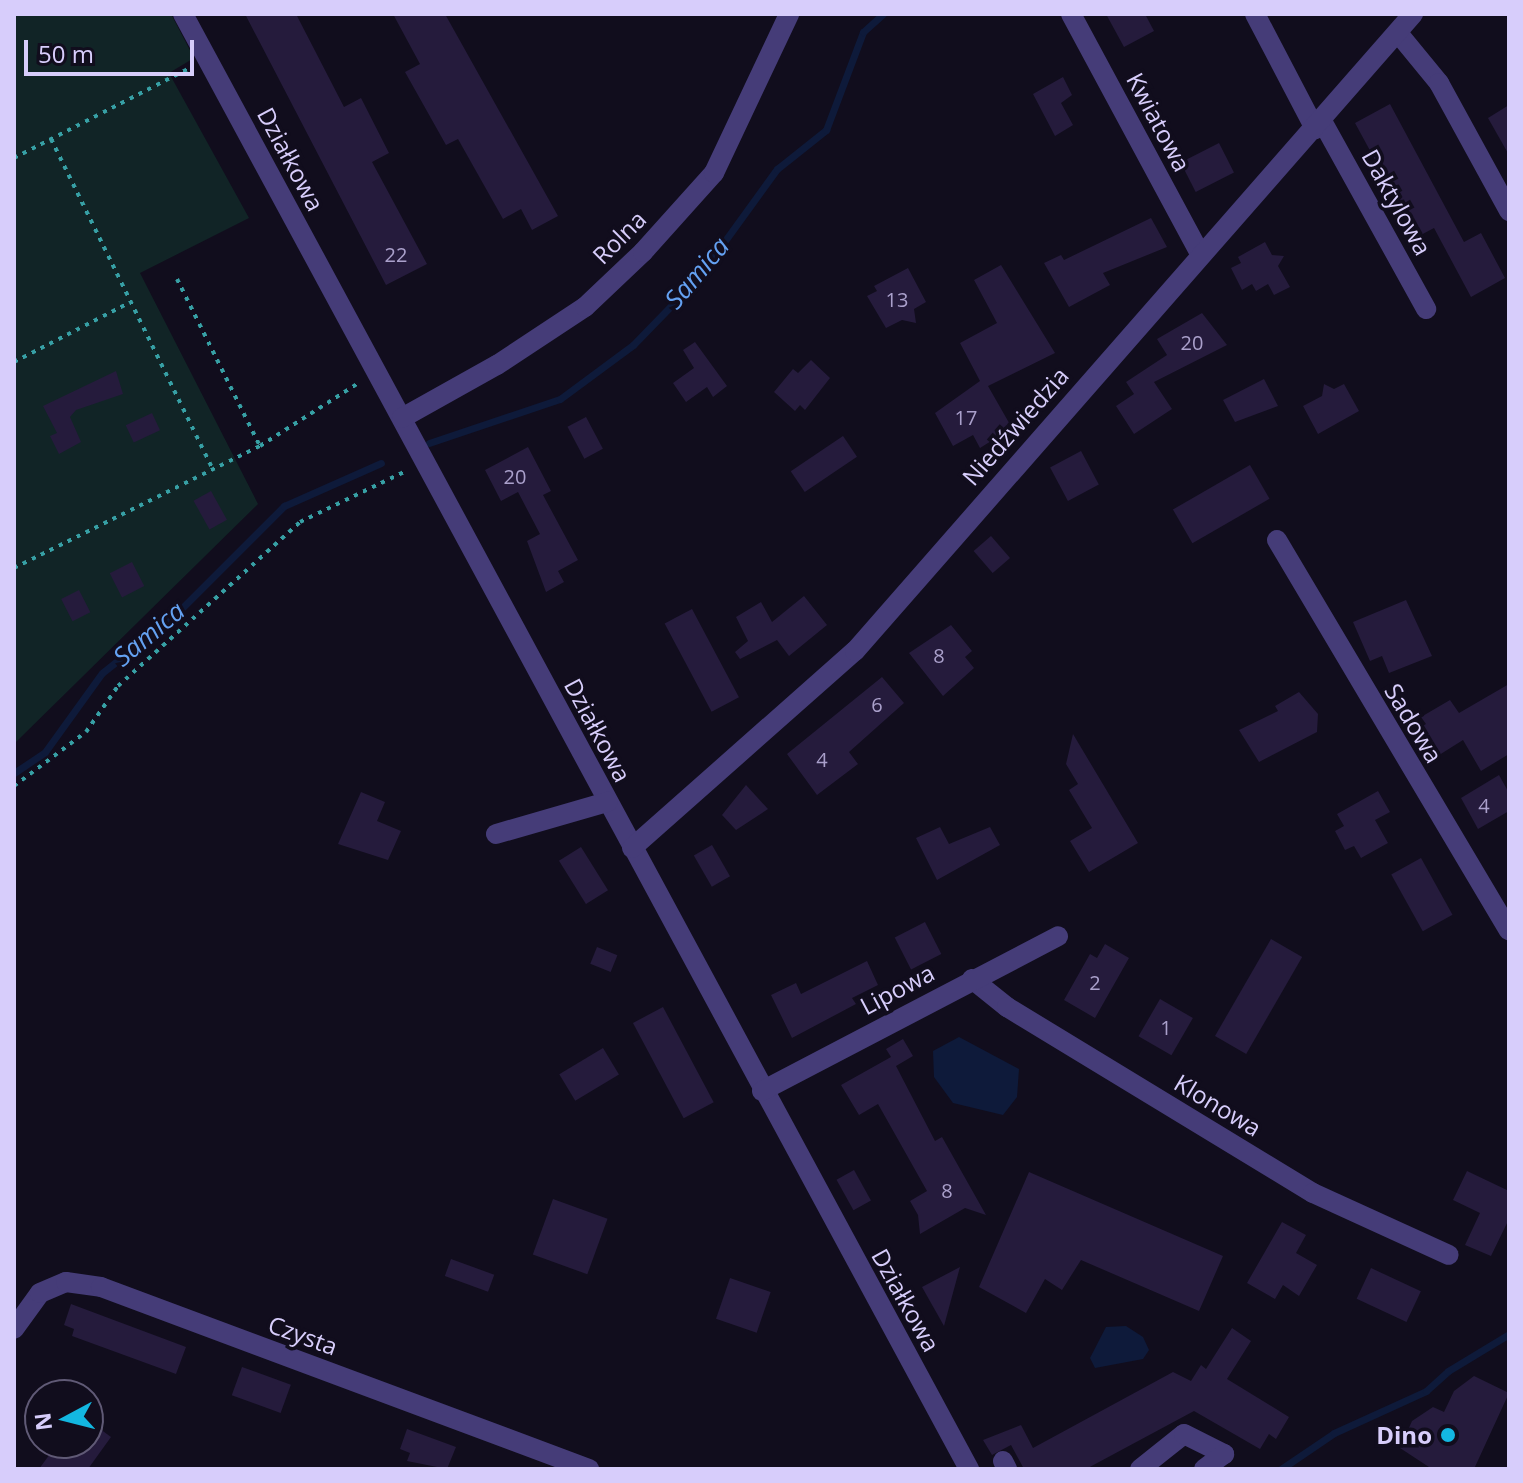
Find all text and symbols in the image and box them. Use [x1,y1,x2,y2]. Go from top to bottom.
scale bar [28,24,198,74]
text: 50 m [38,37,94,70]
street label: Kwiatowa [1121,68,1197,176]
street label: Działkowa [252,102,330,216]
street label: Daktylowa [1356,144,1438,260]
street label: Rolna [586,204,652,270]
water label: Samica [658,231,736,315]
house number: 22 [385,242,407,266]
house number: 13 [886,287,908,311]
house number: 20 [1181,330,1203,354]
street label: Niedźwiedzia [956,361,1074,491]
house number: 17 [955,405,977,429]
house number: 20 [504,464,526,488]
water label: Samica [107,595,191,673]
house number: 8 [933,643,945,667]
street label: Działkowa [559,673,637,787]
street label: Sadowa [1379,678,1449,768]
house number: 6 [871,692,883,716]
house number: 4 [816,747,828,771]
house number: 4 [1478,793,1490,817]
street label: Lipowa [855,958,939,1020]
house number: 2 [1089,970,1101,994]
house number: 1 [1160,1015,1172,1039]
street label: Klonowa [1169,1068,1267,1142]
house number: 8 [941,1178,953,1202]
street label: Działkowa [866,1244,946,1356]
street label: Czysta [264,1309,342,1361]
north arrow [24,1379,104,1459]
text: N [26,1411,58,1432]
place label: Dino [1376,1421,1432,1449]
marker: Dino [1439,1426,1457,1444]

